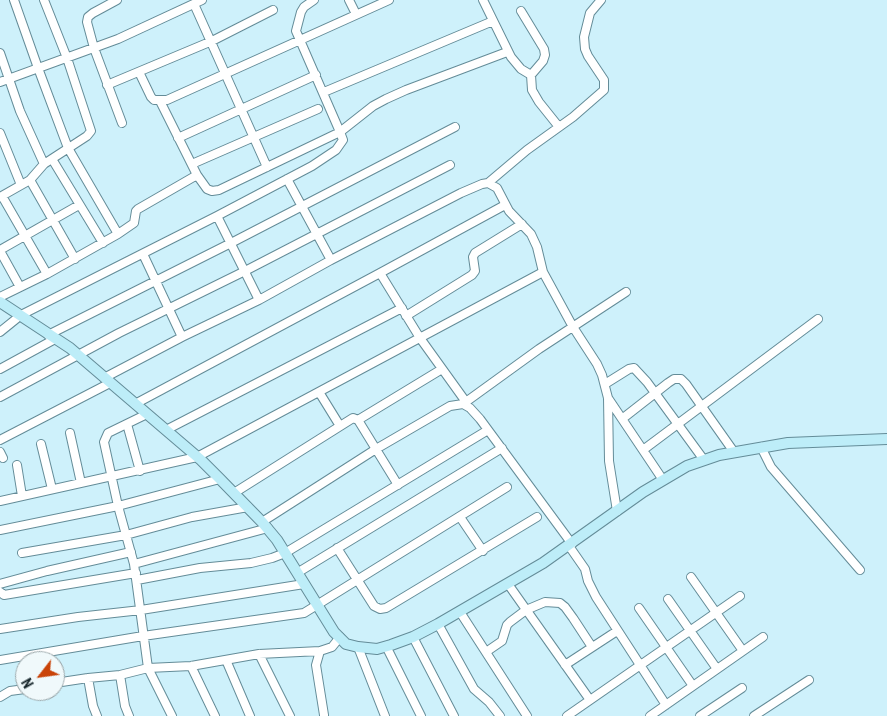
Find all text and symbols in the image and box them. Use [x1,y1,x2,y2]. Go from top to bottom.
north arrow [15,651,65,701]
text: N [19,675,37,691]

